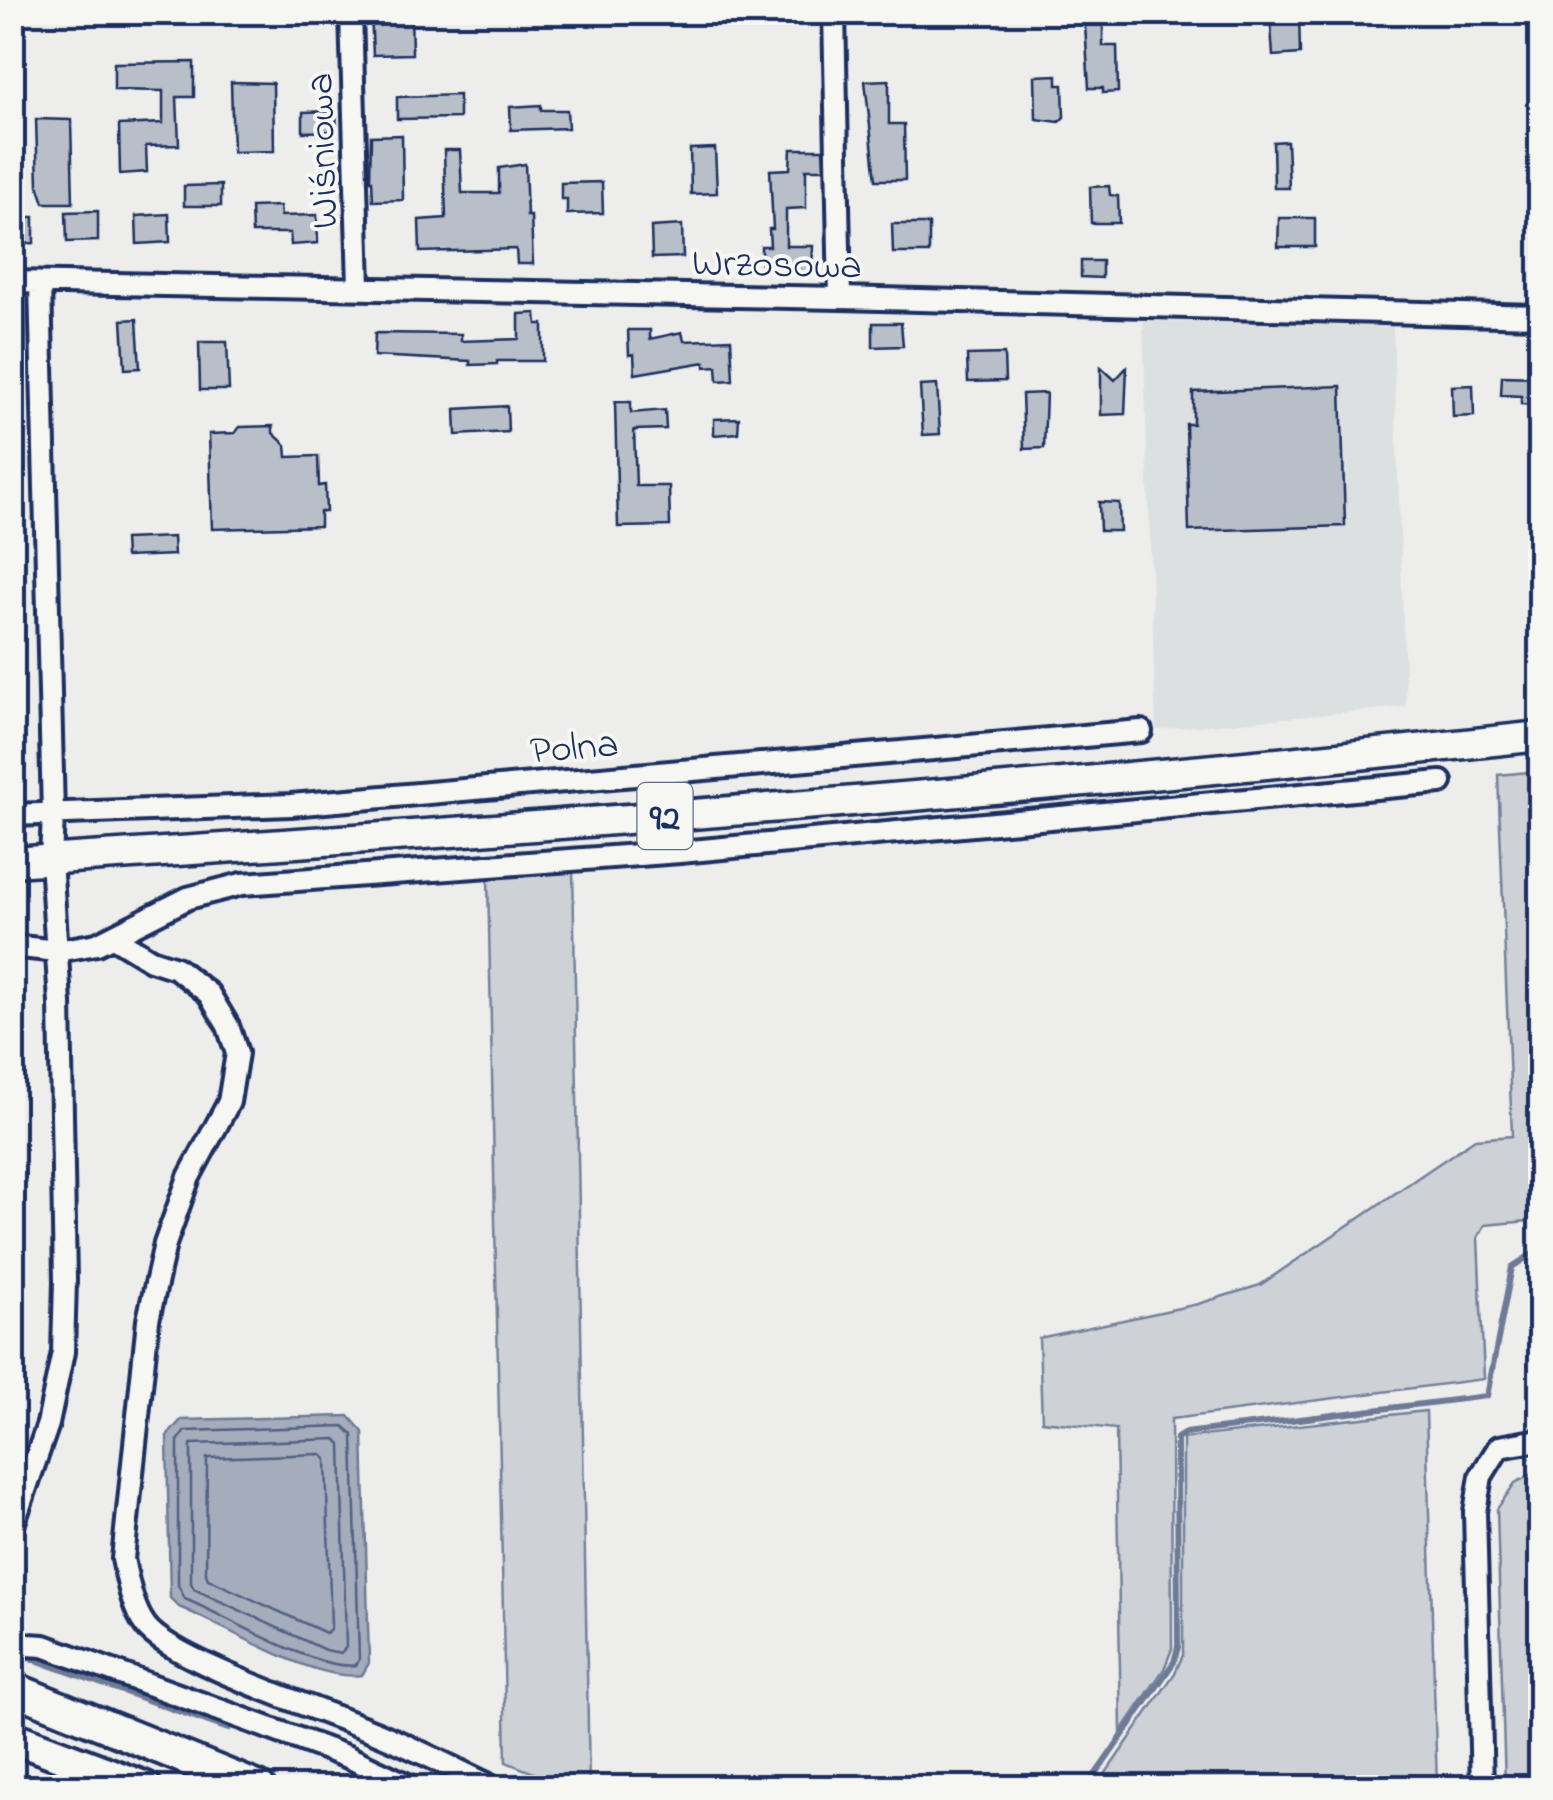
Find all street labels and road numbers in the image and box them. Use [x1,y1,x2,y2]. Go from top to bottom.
street label: Wiśniowa [292,72,357,230]
street label: Wrzosowa [691,236,862,297]
street label: Polna [528,716,621,783]
road number: 92 [638,783,692,849]

